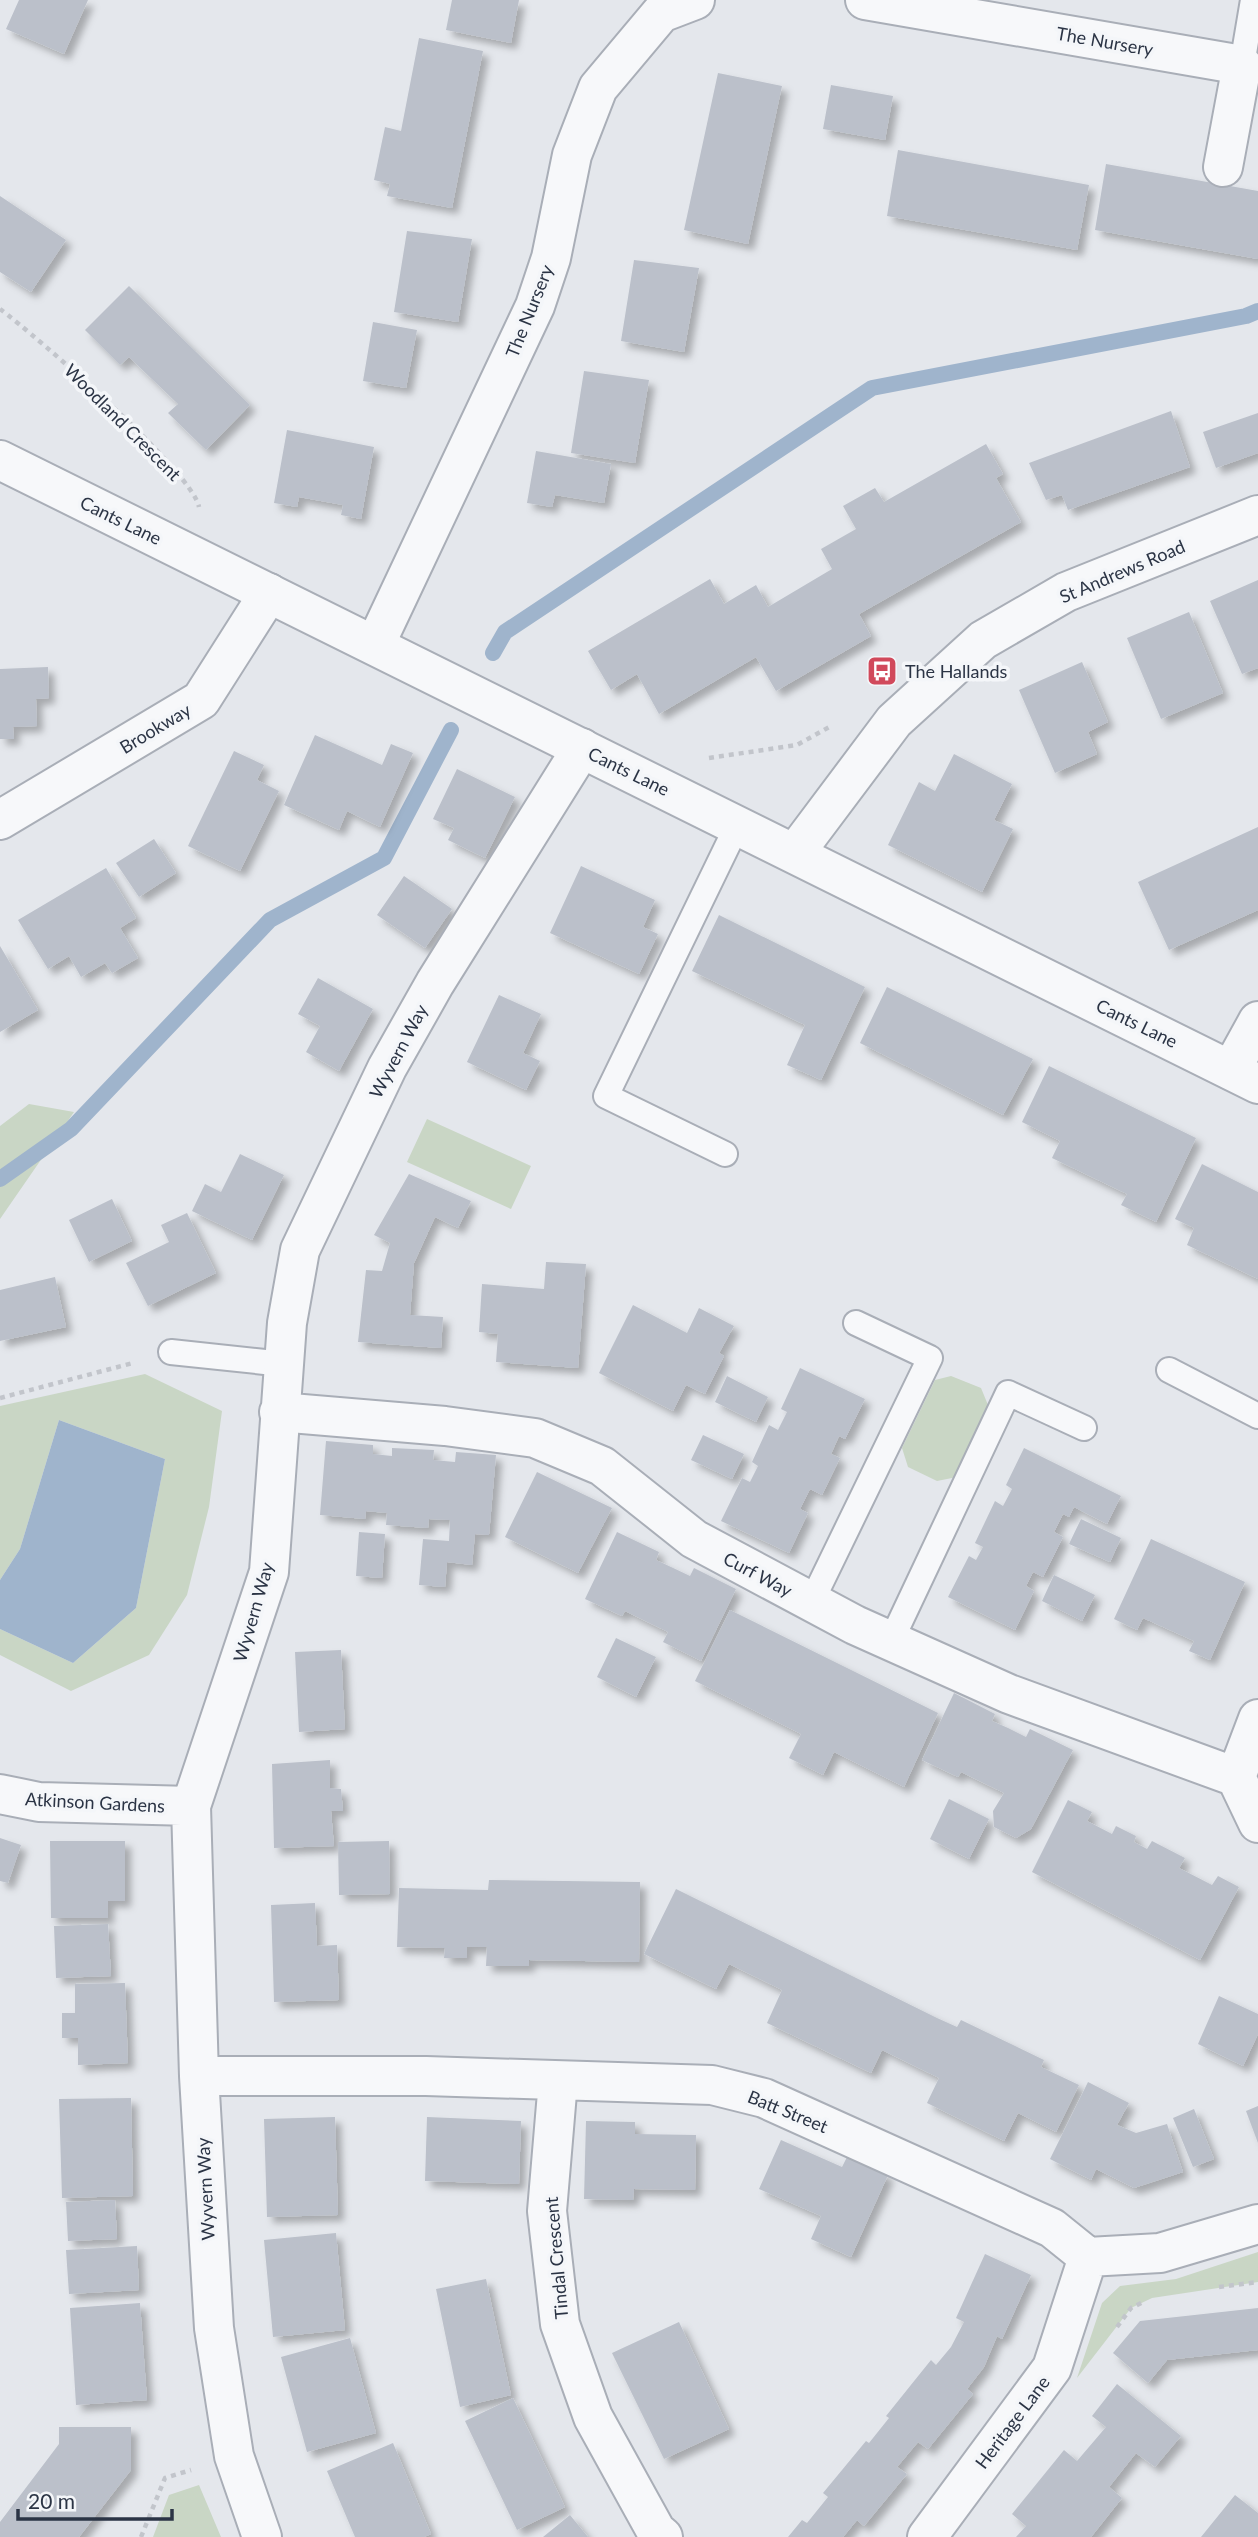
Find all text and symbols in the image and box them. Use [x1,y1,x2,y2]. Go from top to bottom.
street label: The Nursery [1055,22,1156,60]
street label: The Nursery [500,261,558,361]
street label: Woodland Crescent [60,359,186,485]
street label: Cants Lane [77,491,165,549]
street label: St Andrews Road [1056,535,1188,607]
bus stop icon: The Hallands [865,654,899,688]
place label: The Hallands [905,660,1008,682]
street label: Brookway [115,698,195,758]
street label: Cants Lane [585,742,673,800]
street label: Cants Lane [1093,994,1181,1052]
street label: Wyvern Way [364,1000,432,1102]
street label: Curf Way [720,1547,797,1602]
street label: Wyvern Way [228,1559,278,1664]
street label: Atkinson Gardens [25,1787,166,1817]
street label: Batt Street [745,2085,832,2137]
street label: Wyvern Way [191,2136,219,2241]
street label: Tindal Crescent [540,2195,572,2320]
street label: Heritage Lane [970,2371,1054,2473]
scale bar [18,2478,172,2522]
text: 20 m [28,2488,75,2513]

